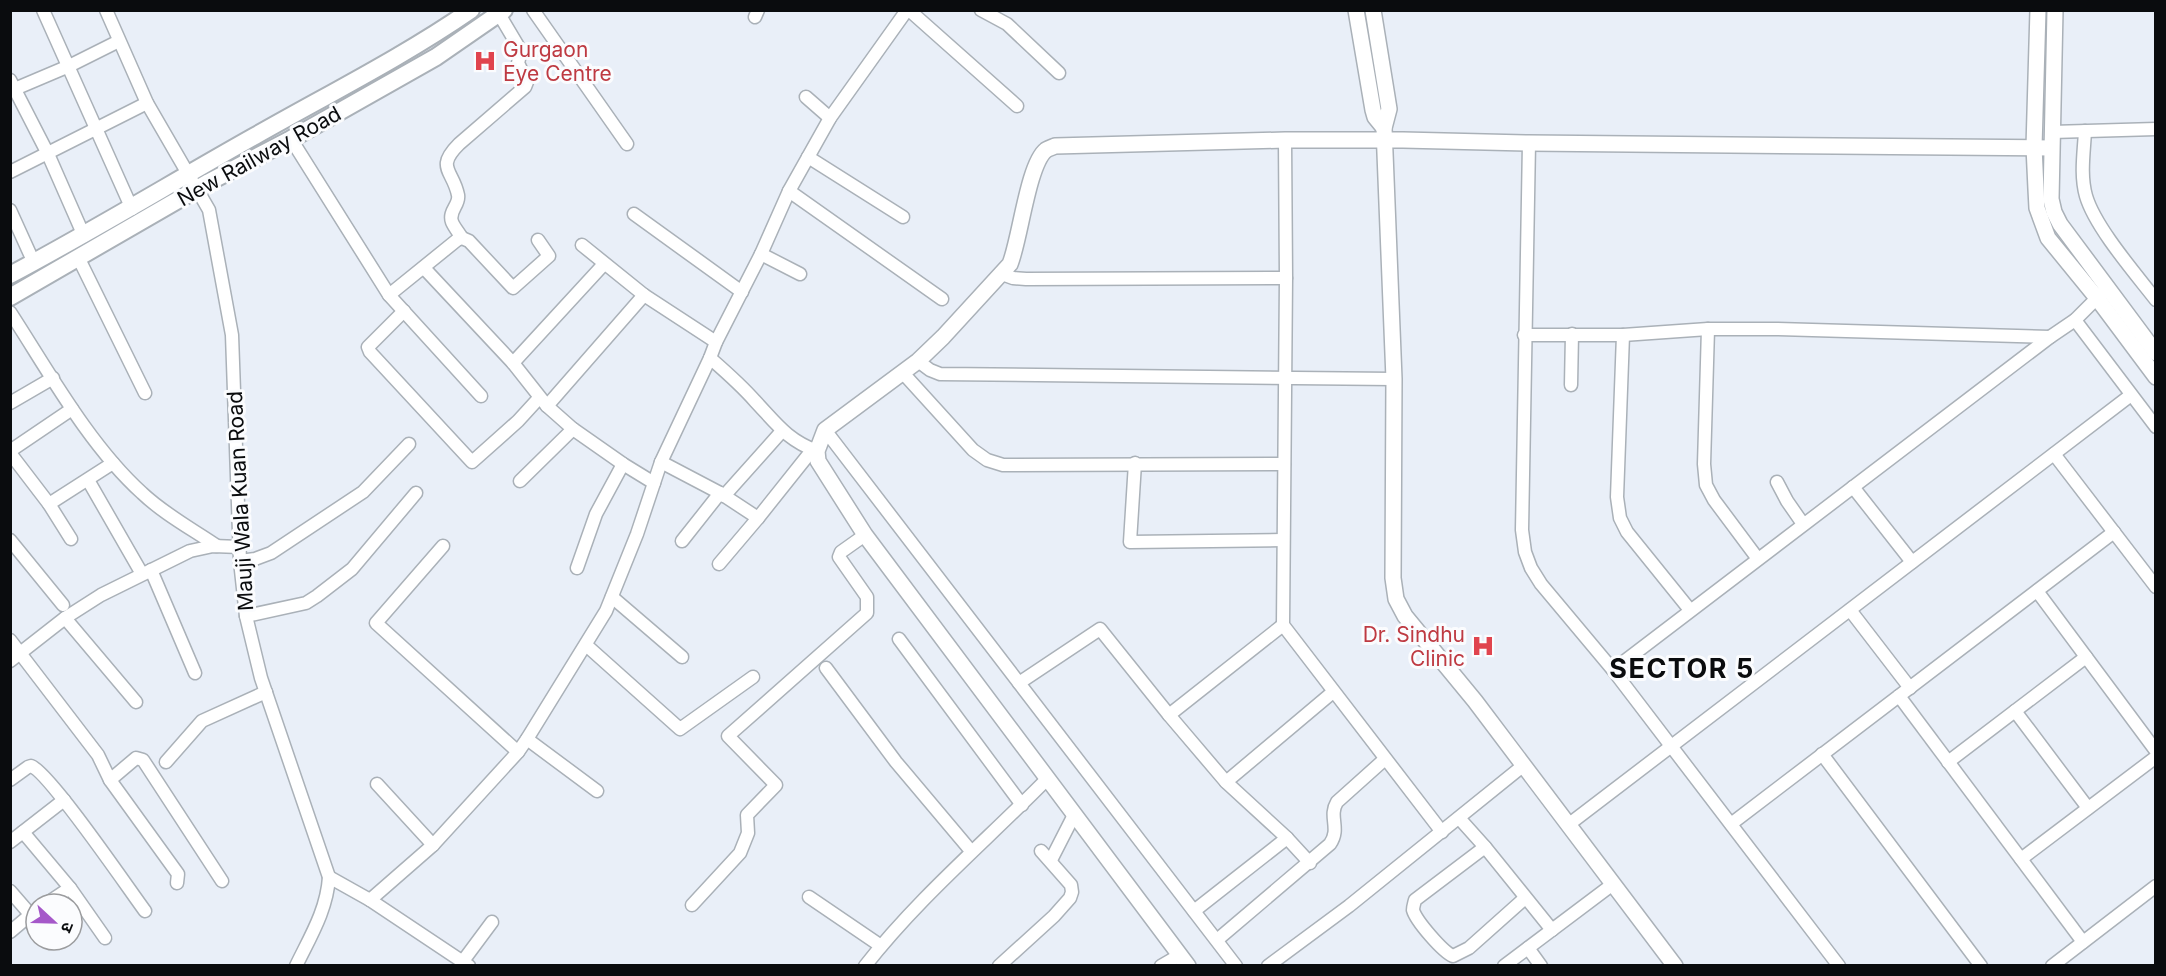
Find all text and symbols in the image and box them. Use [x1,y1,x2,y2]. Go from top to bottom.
place label: Gurgaon Eye Centre [503,37,612,86]
hospital icon: Gurgaon Eye Centre [472,48,498,74]
street label: New Railway Road [173,101,345,211]
street label: Mauji Wala Kuan Road [222,390,258,612]
place label: Dr. Sindhu Clinic [1363,622,1465,671]
hospital icon: Dr. Sindhu Clinic [1470,633,1496,659]
district label: SECTOR 5 [1609,652,1755,685]
north arrow [24,892,84,952]
text: उ [57,920,79,936]

